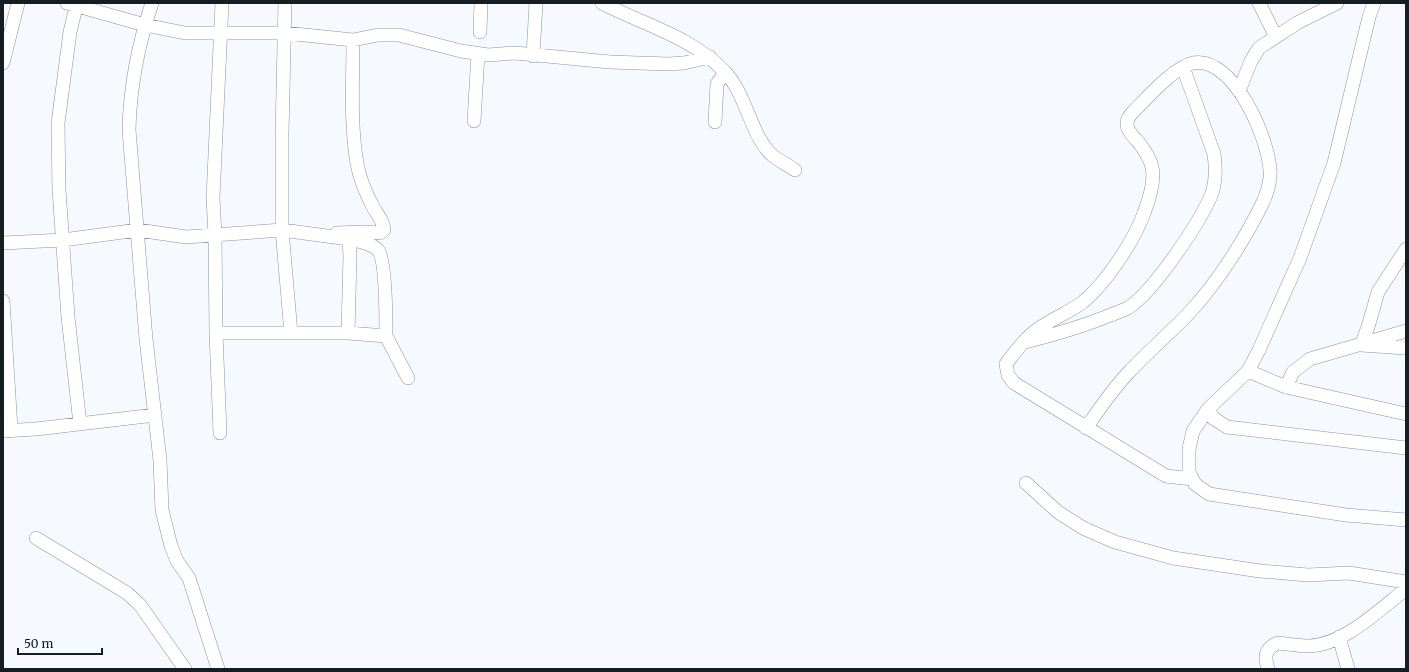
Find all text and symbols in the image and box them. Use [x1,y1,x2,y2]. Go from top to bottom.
scale bar [18,630,102,656]
text: 50 m [24,636,53,651]

